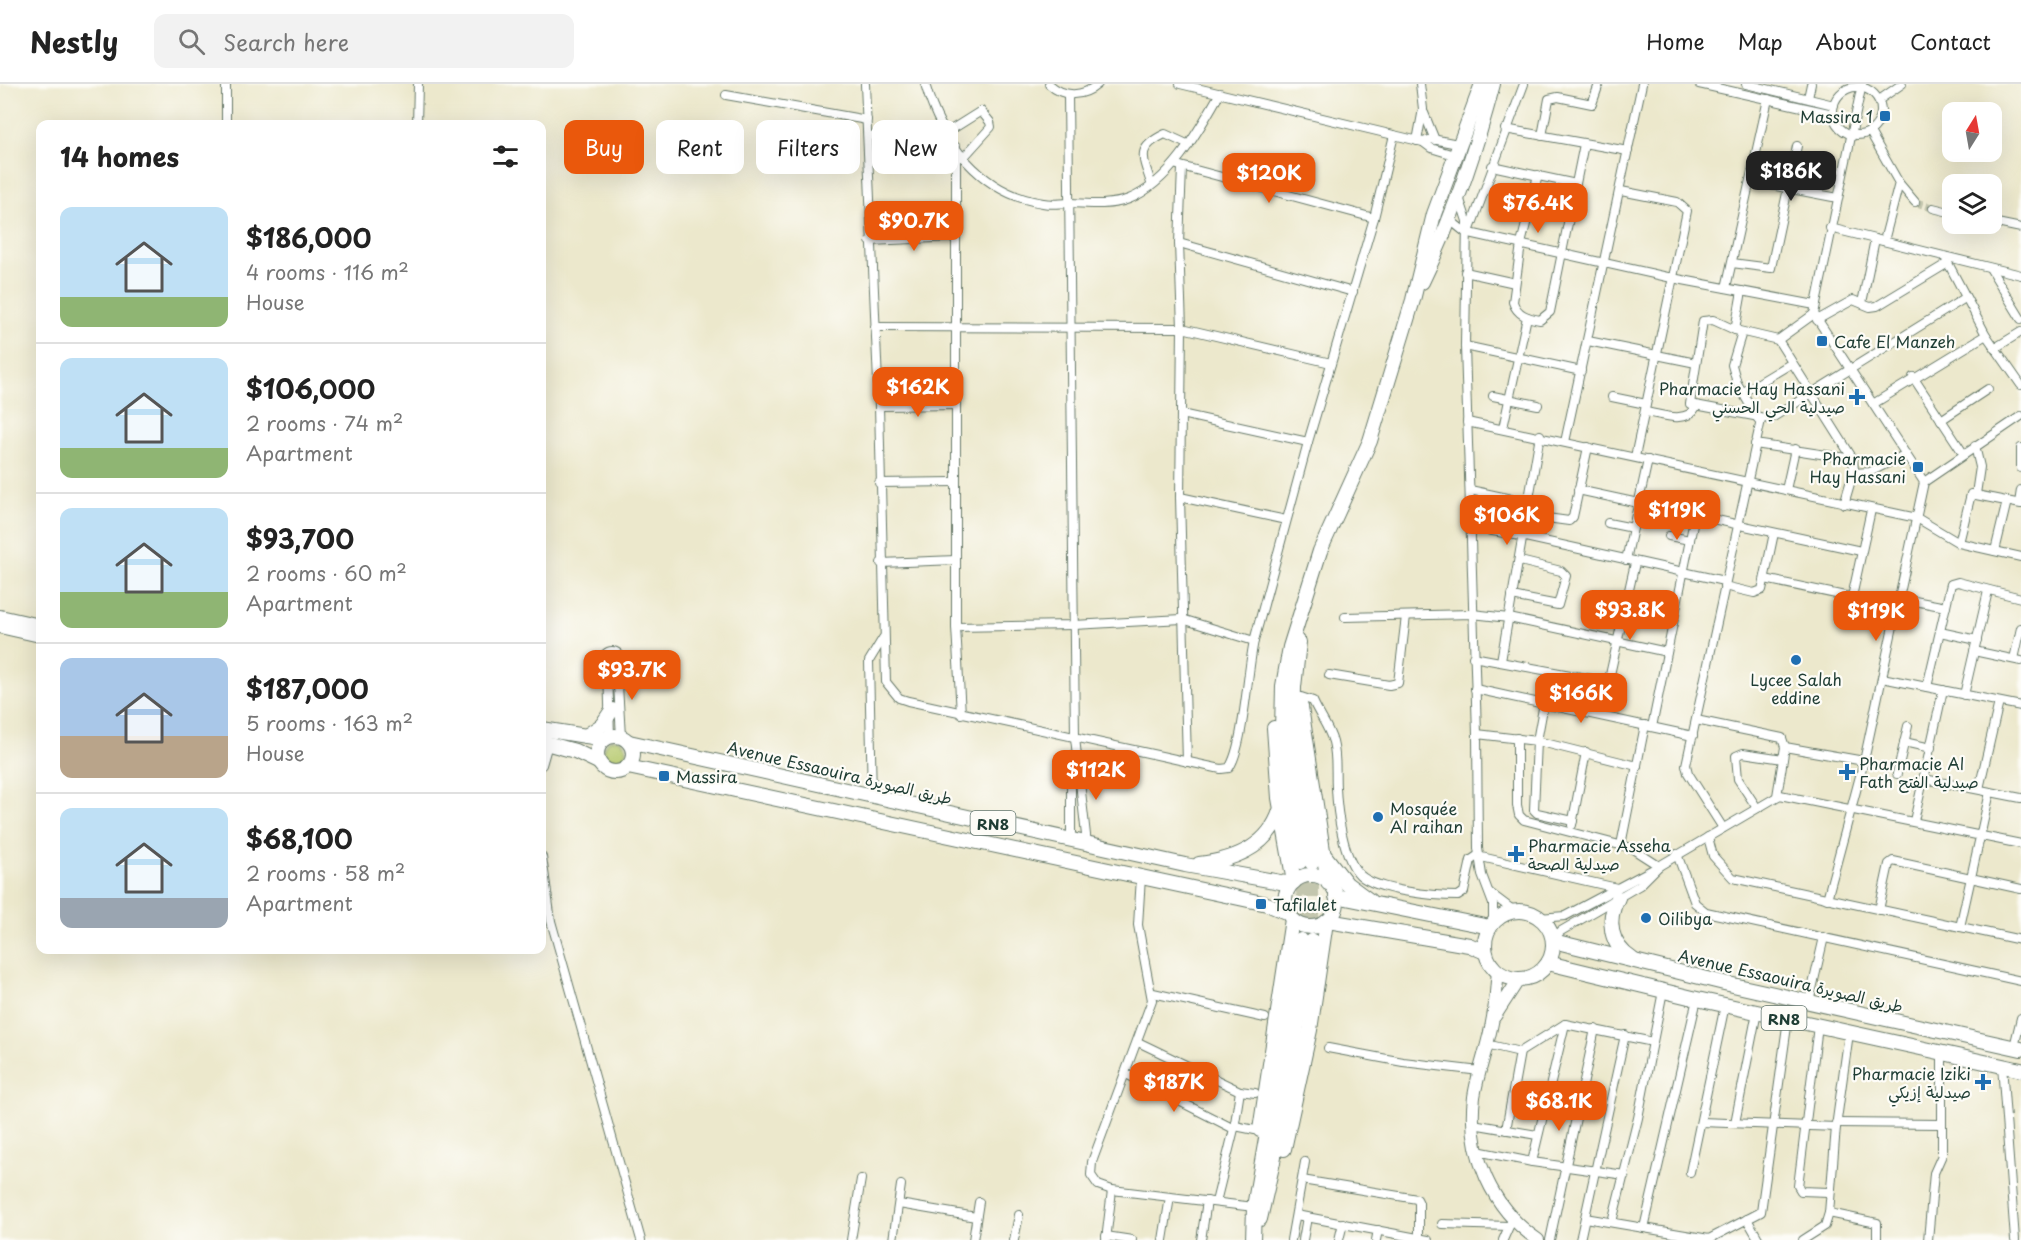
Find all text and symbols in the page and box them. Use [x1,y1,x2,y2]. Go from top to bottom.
search box [154,14,574,68]
text: Nestly [30,20,118,63]
icon: search [175,25,208,58]
text: Search here [223,25,349,58]
text: Home [1646,25,1705,57]
text: Map [1738,25,1783,57]
text: About [1816,25,1877,57]
text: Contact [1910,25,1991,57]
north arrow [1942,102,2002,162]
map controls [1942,102,2002,234]
place label: Massira 1 [1800,104,1873,128]
marker: Massira 1 [1878,109,1892,123]
chip: Buy [564,120,644,174]
chip: Rent [656,120,744,174]
chip: Filters [756,120,860,174]
chip: New [872,120,958,174]
text: 14 homes [60,137,179,176]
icon: filters [489,140,522,173]
pin: $186K [1749,151,1833,202]
pin: $120K [1227,153,1311,204]
text: $186K [1760,155,1822,185]
text: $120K [1236,157,1302,187]
button: layers [1942,174,2002,234]
pin: $76.4K [1489,183,1587,234]
text: $76.4K [1503,187,1573,217]
pin: $90.7K [865,201,963,252]
text: $90.7K [878,205,950,235]
text: $186,000 [246,218,371,257]
icon: home [108,231,180,303]
text: 4 rooms · 116 m² [246,257,409,287]
text: House [246,287,305,317]
place label: Cafe El Manzeh [1834,329,1956,353]
marker: Cafe El Manzeh [1815,334,1829,348]
pin: $162K [876,367,960,418]
text: $106,000 [246,369,375,408]
text: $162K [886,371,950,401]
place label: Pharmacie Hay Hassani صيدلية الحي الحسني [1659,376,1845,422]
icon: home [108,382,180,454]
marker: Pharmacie Hay Hassani صيدلية الحي الحسني [1850,390,1864,404]
text: 2 rooms · 74 m² [246,408,403,438]
text: Apartment [246,438,353,468]
place label: Pharmacie Hay Hassani [1810,446,1906,488]
marker: Pharmacie Hay Hassani [1911,460,1925,474]
pin: $119K [1635,490,1719,541]
text: $119K [1648,494,1706,524]
pin: $106K [1465,495,1549,546]
text: $106K [1474,499,1540,529]
text: $93,700 [246,519,354,558]
icon: home [108,532,180,604]
text: 2 rooms · 60 m² [246,558,407,588]
text: Apartment [246,588,353,618]
pin: $93.8K [1581,590,1679,641]
pin: $119K [1834,591,1918,642]
text: $93.8K [1595,594,1665,624]
text: $119K [1847,595,1905,625]
pin: $93.7K [583,650,681,701]
marker: Lycee Salah eddine [1789,653,1803,667]
text: $93.7K [597,654,667,684]
place label: Lycee Salah eddine [1750,667,1842,709]
text: $187,000 [246,669,369,708]
pin: $166K [1539,673,1623,724]
text: $166K [1549,677,1613,707]
icon: home [108,682,180,754]
text: 5 rooms · 163 m² [246,708,413,738]
street label: Avenue Essaouira طريق الصويرة [725,734,955,810]
text: House [246,738,305,768]
pin: $112K [1054,750,1138,801]
place label: Pharmacie Al Fath صيدلية الفتح [1859,751,1979,793]
text: $112K [1066,754,1126,784]
place label: Massira [676,764,737,788]
marker: Pharmacie Al Fath صيدلية الفتح [1840,765,1854,779]
marker: Massira [657,769,671,783]
place label: Mosquée Al raihan [1390,796,1463,838]
marker: Mosquée Al raihan [1371,810,1385,824]
road number: RN8 [970,811,1016,835]
text: $68,100 [246,819,353,858]
icon: home [108,832,180,904]
place label: Pharmacie Asseha صيدلية الصحة [1528,833,1671,875]
marker: Pharmacie Asseha صيدلية الصحة [1509,847,1523,861]
text: 2 rooms · 58 m² [246,858,405,888]
text: Apartment [246,888,353,918]
place label: Tafilalet [1273,892,1337,916]
marker: Tafilalet [1254,897,1268,911]
place label: Oilibya [1658,906,1712,930]
marker: Oilibya [1639,911,1653,925]
street label: Avenue Essaouira طريق الصويرة [1676,942,1906,1018]
road number: RN8 [1762,1006,1806,1030]
place label: Pharmacie Iziki صيدلية إزيكي [1852,1061,1971,1107]
pin: $187K [1132,1062,1216,1113]
text: $187K [1144,1066,1204,1096]
marker: Pharmacie Iziki صيدلية إزيكي [1976,1075,1990,1089]
pin: $68.1K [1510,1081,1608,1132]
text: $68.1K [1526,1085,1592,1115]

